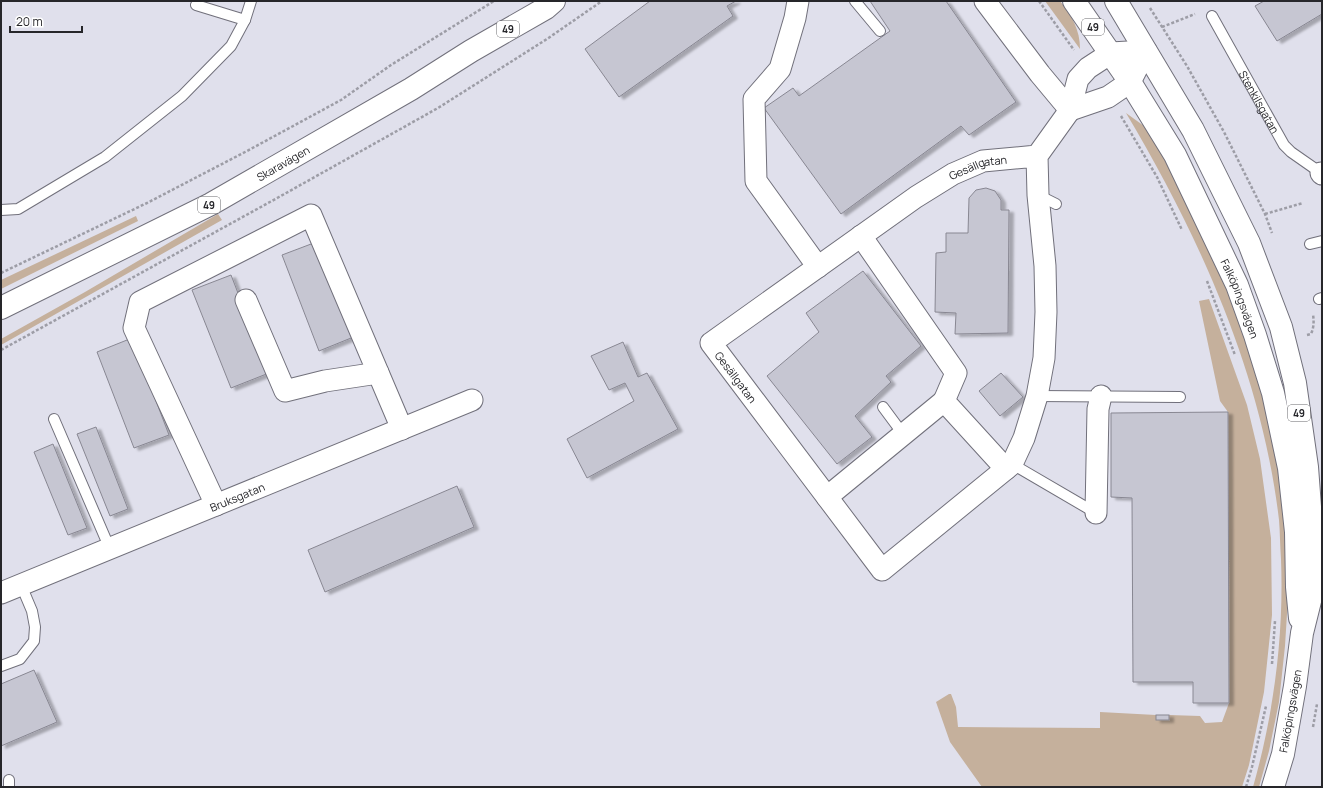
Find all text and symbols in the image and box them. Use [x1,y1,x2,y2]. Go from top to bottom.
scale bar [10,8,82,34]
text: 20 m [16,13,43,30]
road number: 49 [1082,19,1104,35]
road number: 49 [497,21,519,37]
street label: Stenkilsgatan [1236,67,1283,136]
street label: Skaravägen [253,142,312,184]
street label: Gesällgatan [945,151,1008,183]
road number: 49 [198,197,220,213]
street label: Falköpingsvägen [1218,256,1263,340]
street label: Gesällgatan [712,348,760,406]
road number: 49 [1288,405,1310,421]
street label: Bruksgatan [207,478,267,514]
street label: Falköpingsvägen [1275,668,1305,754]

